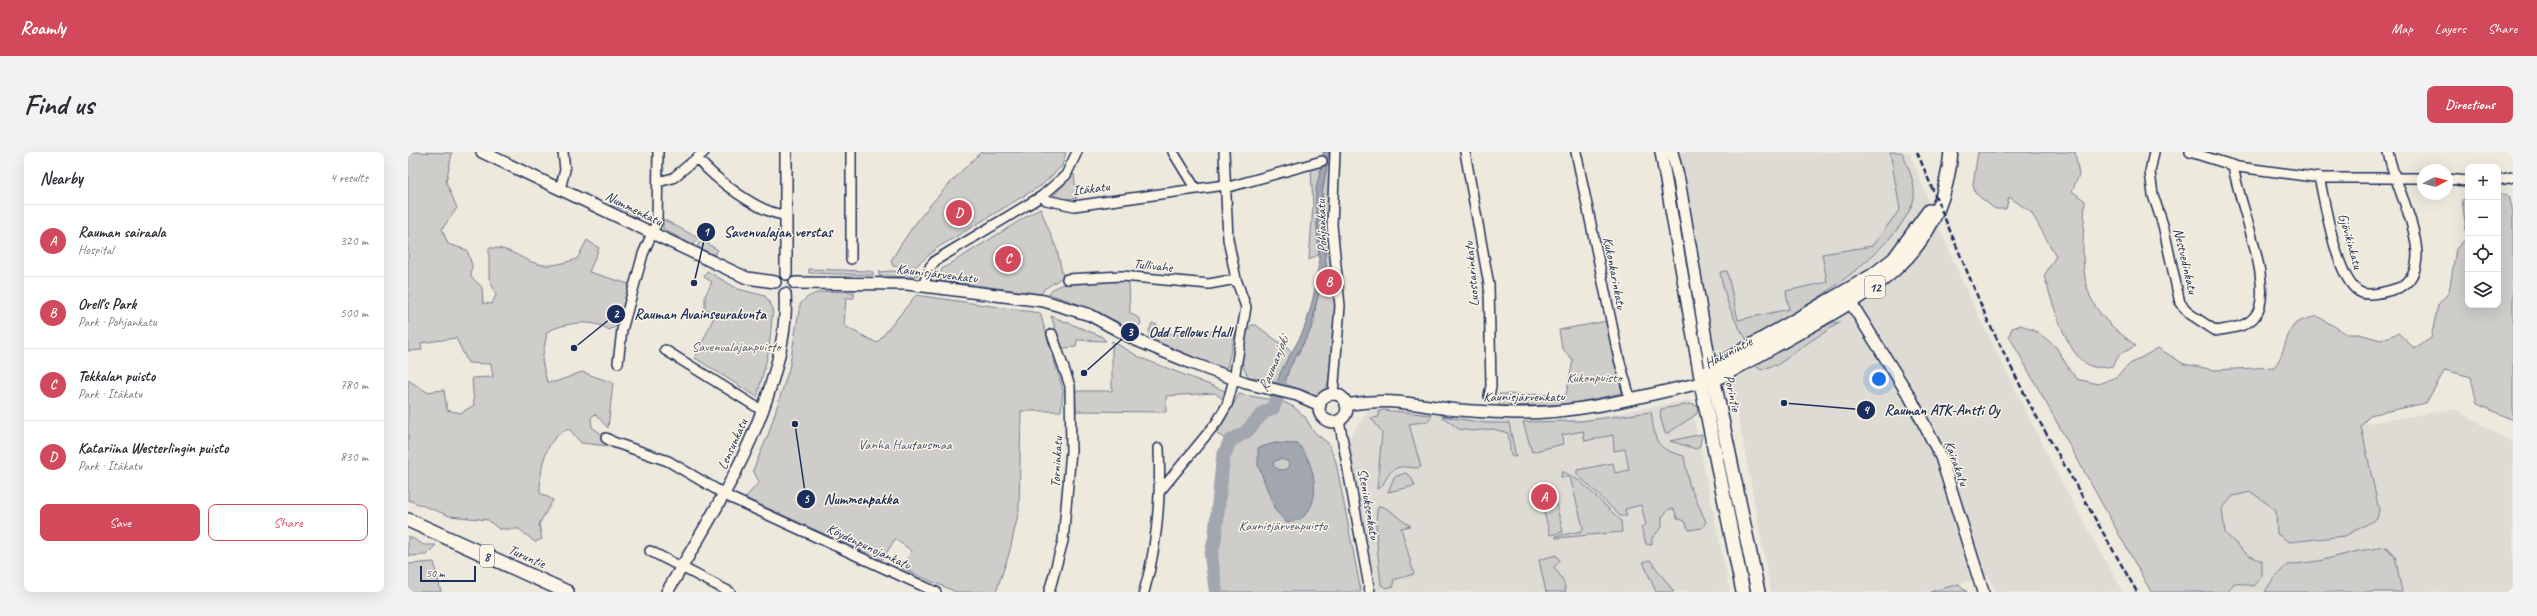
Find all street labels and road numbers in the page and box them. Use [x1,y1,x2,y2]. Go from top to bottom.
street label: Itäkatu [1071,178,1112,199]
street label: Nummenkatu [602,187,666,230]
street label: Pohjankatu [1312,198,1331,253]
street label: Gjövikinkatu [2335,211,2367,272]
street label: Nestvedinkatu [2170,226,2202,297]
street label: Kukonkarinkatu [1599,236,1630,311]
street label: Luostarinkatu [1460,240,1483,307]
street label: Tullivahe [1133,255,1175,276]
street label: Kaunisjärvenkatu [895,260,979,287]
road number: 12 [1865,276,1885,298]
street label: Hakunintie [1702,332,1756,372]
street label: Porintie [1720,373,1745,414]
street label: Kaunisjärvenkatu [1483,388,1566,405]
street label: Lensunkatu [714,415,751,472]
street label: Torninkatu [1047,435,1066,488]
street label: Kairakatu [1941,438,1973,489]
street label: Steniuksenkatu [1354,467,1383,542]
street label: Köydenpunojankatu [824,520,914,574]
street label: Turuntie [506,541,549,573]
road number: 8 [480,545,494,567]

